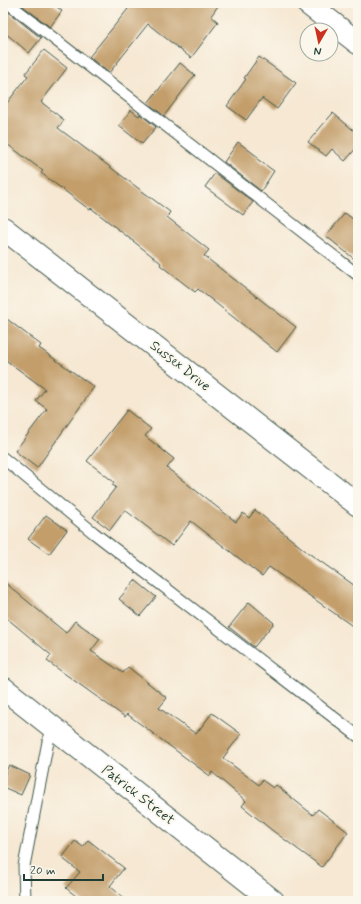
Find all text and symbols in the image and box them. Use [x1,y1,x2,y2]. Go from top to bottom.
north arrow [299,22,339,62]
text: N [313,43,322,58]
street label: Sussex Drive [146,337,214,395]
street label: Patrick Street [98,761,178,829]
scale bar [24,856,103,882]
text: 20 m [30,863,56,879]

